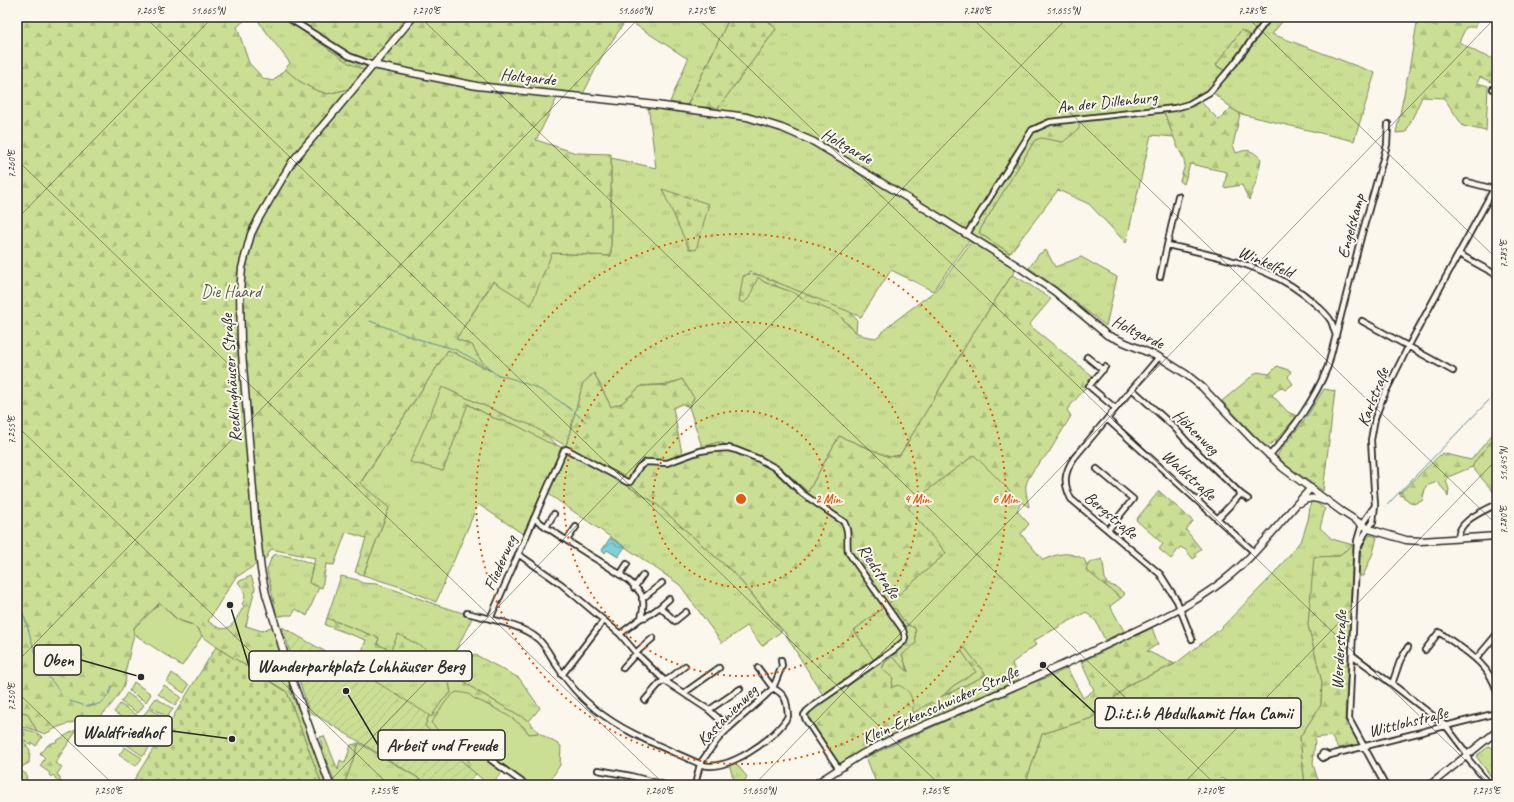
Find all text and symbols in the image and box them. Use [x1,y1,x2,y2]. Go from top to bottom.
text: 7.265°E [136,4,166,17]
text: 51.665°N [191,4,227,17]
text: 7.270°E [412,4,442,17]
text: 51.660°N [618,4,654,17]
text: 7.275°E [687,4,717,17]
text: 7.280°E [963,4,993,17]
text: 51.655°N [1046,4,1082,17]
text: 7.285°E [1238,4,1268,17]
street label: Holtgarde [499,64,558,90]
street label: An der Dillenburg [1056,86,1159,118]
street label: Holtgarde [818,123,877,170]
text: 7.260°E [5,148,18,178]
street label: Engelskamp [1332,190,1370,261]
text: 7.285°E [1497,238,1510,268]
street label: Winkelfeld [1235,241,1299,284]
park label: Die Haard [201,281,264,302]
street label: Holtgarde [1109,310,1169,354]
street label: Recklinghäuser Straße [216,312,246,443]
street label: Karlstraße [1352,363,1394,429]
street label: Höhenweg [1168,405,1224,460]
text: 7.255°E [5,414,18,444]
street label: Waldstraße [1157,445,1222,506]
text: 51.645°N [1497,445,1510,481]
street label: Bergstraße [1080,487,1143,544]
text: 2 Min. [815,491,843,507]
text: 4 Min. [904,491,932,507]
text: 6 Min. [992,491,1020,507]
centre of rings [734,492,748,506]
text: 7.280°E [1497,504,1510,534]
street label: Fliederweg [479,530,522,594]
street label: Riedstraße [853,540,906,604]
street label: Werderstraße [1326,608,1352,690]
callout: Oben [34,645,81,675]
text: Oben [42,649,74,671]
callout: Wanderparkplatz Lohhäuser Berg [249,651,472,681]
text: Wanderparkplatz Lohhäuser Berg [257,655,466,677]
street label: Klein-Erkenschwicker-Straße [859,660,1023,749]
street label: Kastanienweg [692,679,763,750]
text: 7.250°E [5,681,18,711]
callout: D.i.t.i.b Abdulhamit Han Camii [1095,698,1301,728]
text: D.i.t.i.b Abdulhamit Han Camii [1104,702,1295,724]
street label: Wittlohstraße [1366,702,1451,742]
callout: Waldfriedhof [75,716,172,746]
text: Waldfriedhof [83,721,168,743]
callout: Arbeit und Freude [378,730,505,760]
text: Arbeit und Freude [387,734,499,756]
text: 7.250°E [94,784,124,797]
text: 7.255°E [370,784,400,797]
text: 7.260°E [645,784,675,797]
text: 51.650°N [742,784,778,797]
text: 7.265°E [921,784,951,797]
text: 7.270°E [1196,784,1226,797]
text: 7.275°E [1472,784,1502,797]

